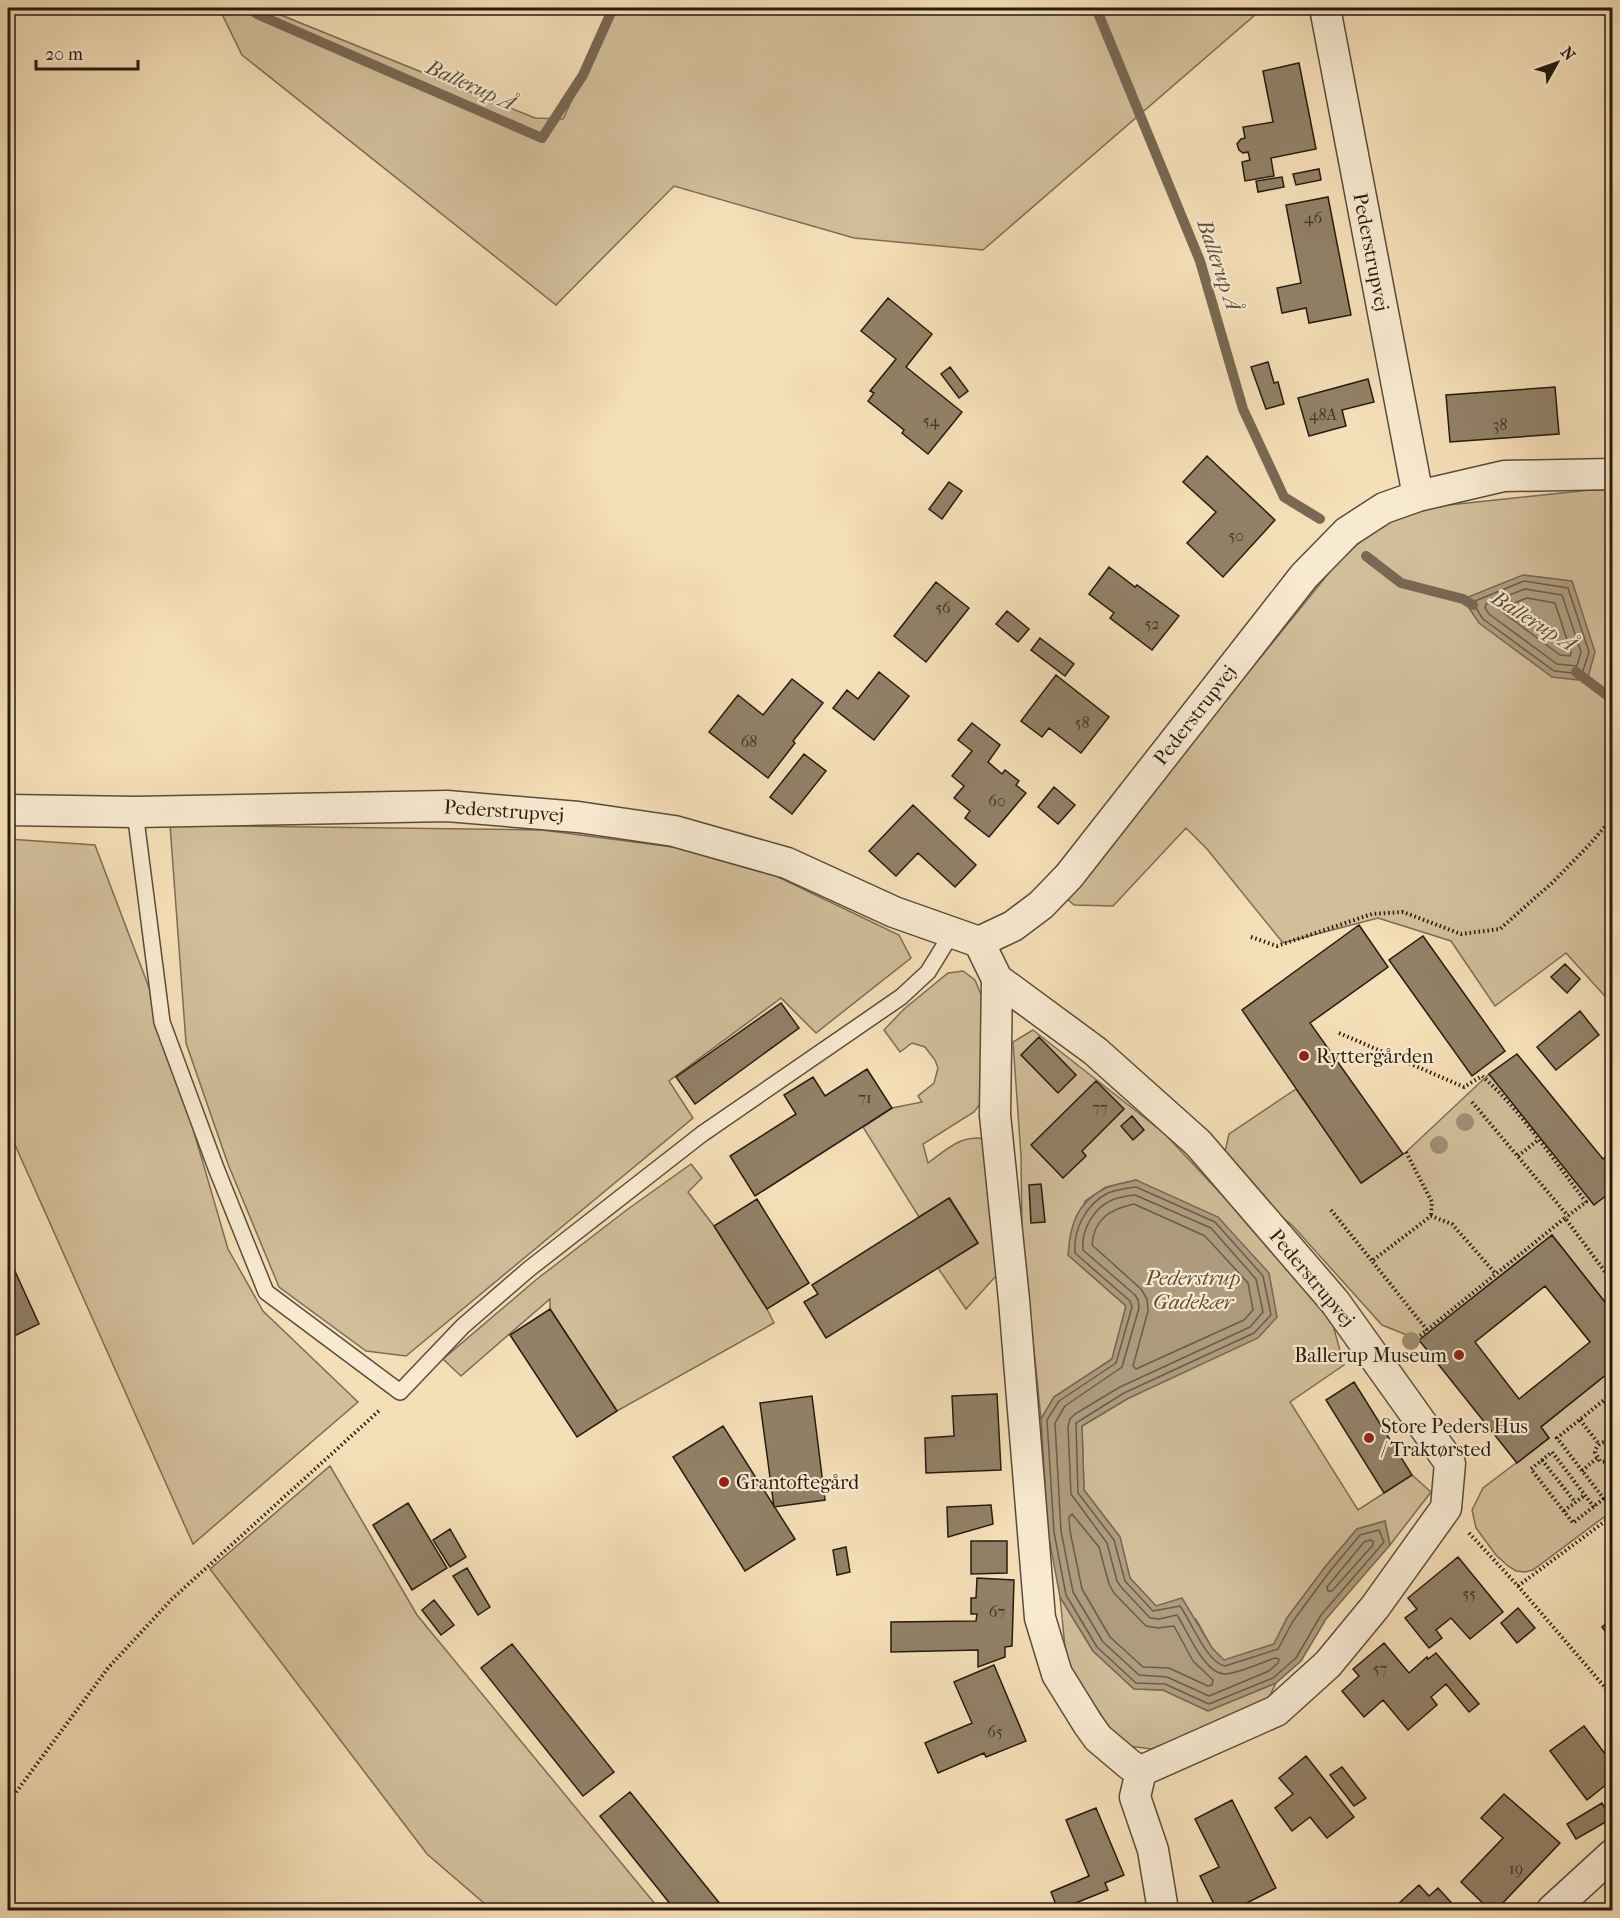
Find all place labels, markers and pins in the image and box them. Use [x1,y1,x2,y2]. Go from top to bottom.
place label: Ryttergården [1316,1045,1434,1068]
marker: Ryttergården [1297,1049,1311,1063]
place label: Ballerup Museum [1294,1344,1447,1367]
marker: Ballerup Museum [1452,1348,1466,1362]
place label: Store Peders Hus / Traktørsted [1380,1415,1528,1461]
marker: Store Peders Hus / Traktørsted [1362,1431,1376,1445]
place label: Grantoftegård [736,1471,860,1494]
marker: Grantoftegård [717,1475,731,1489]

